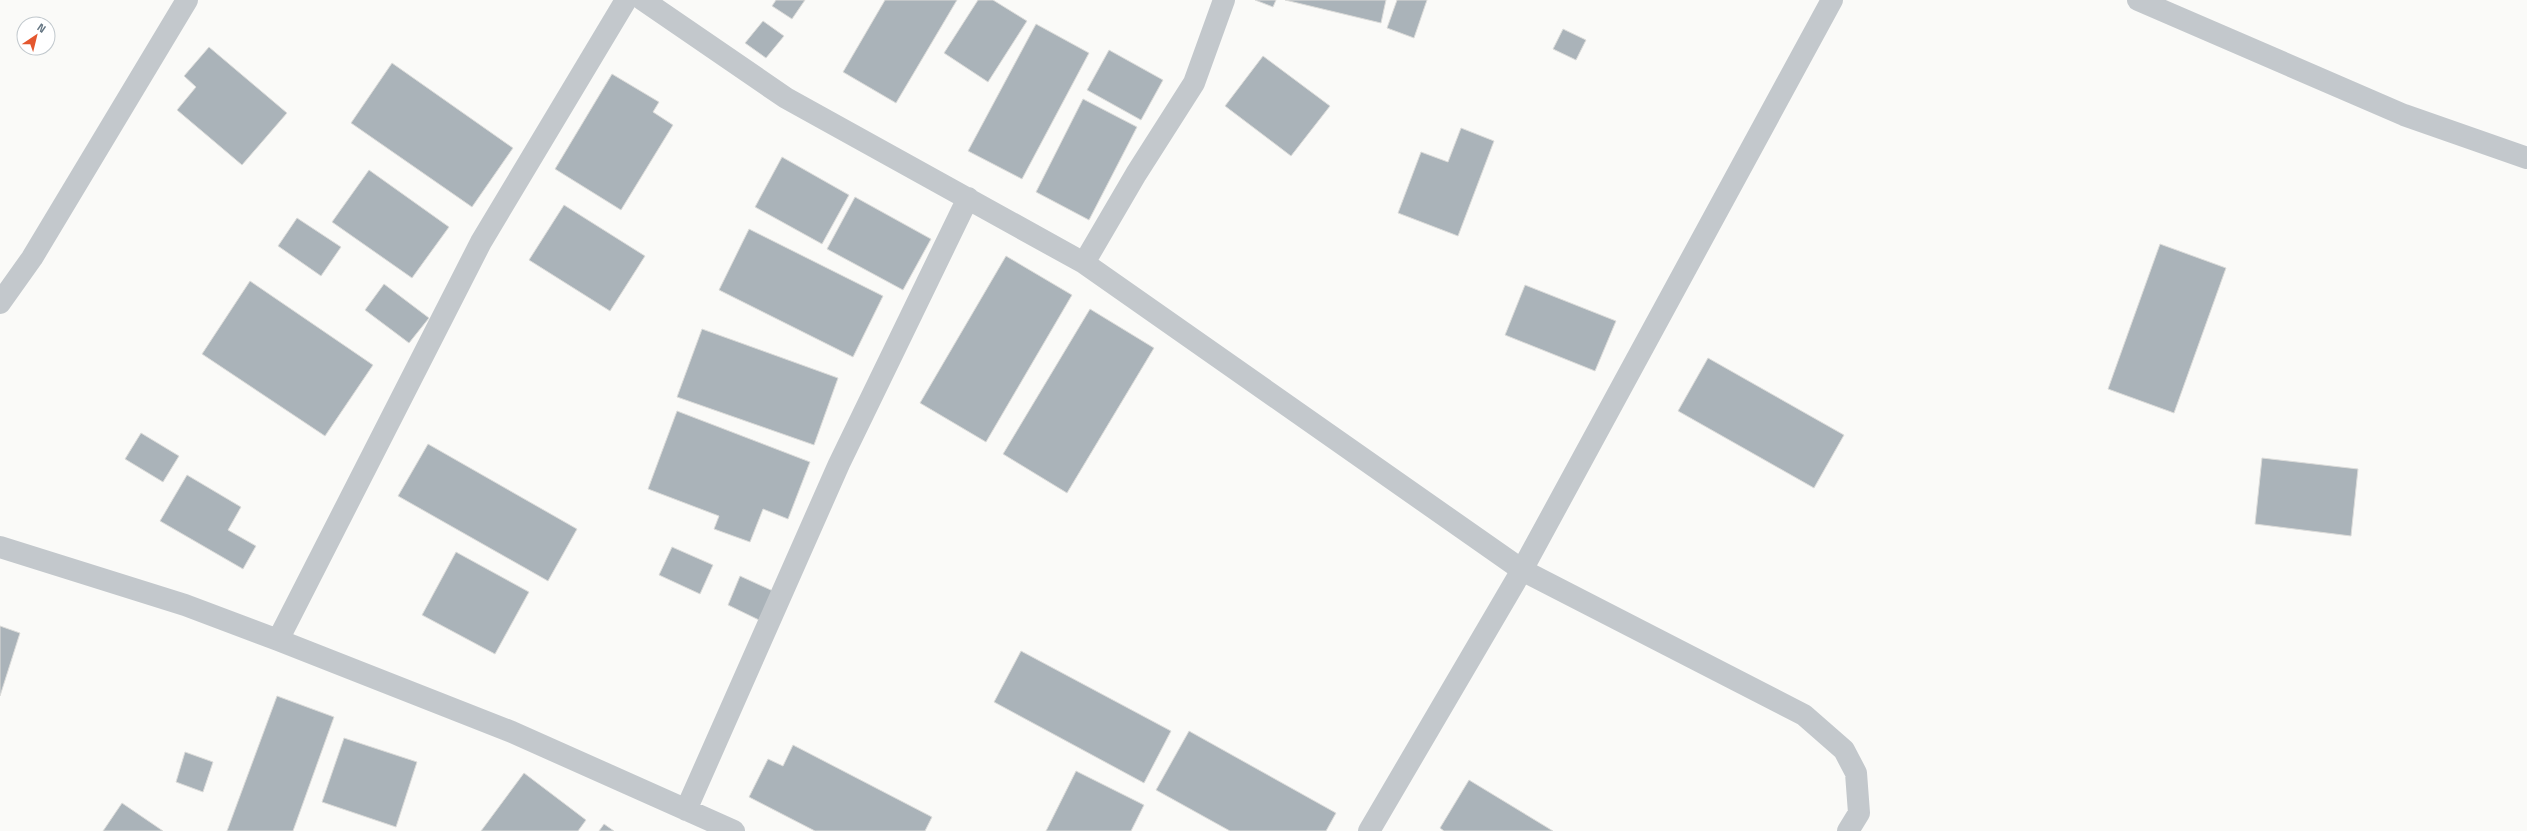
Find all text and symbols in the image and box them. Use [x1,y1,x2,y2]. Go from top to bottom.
north arrow [16,16,56,56]
text: N [34,19,49,37]

